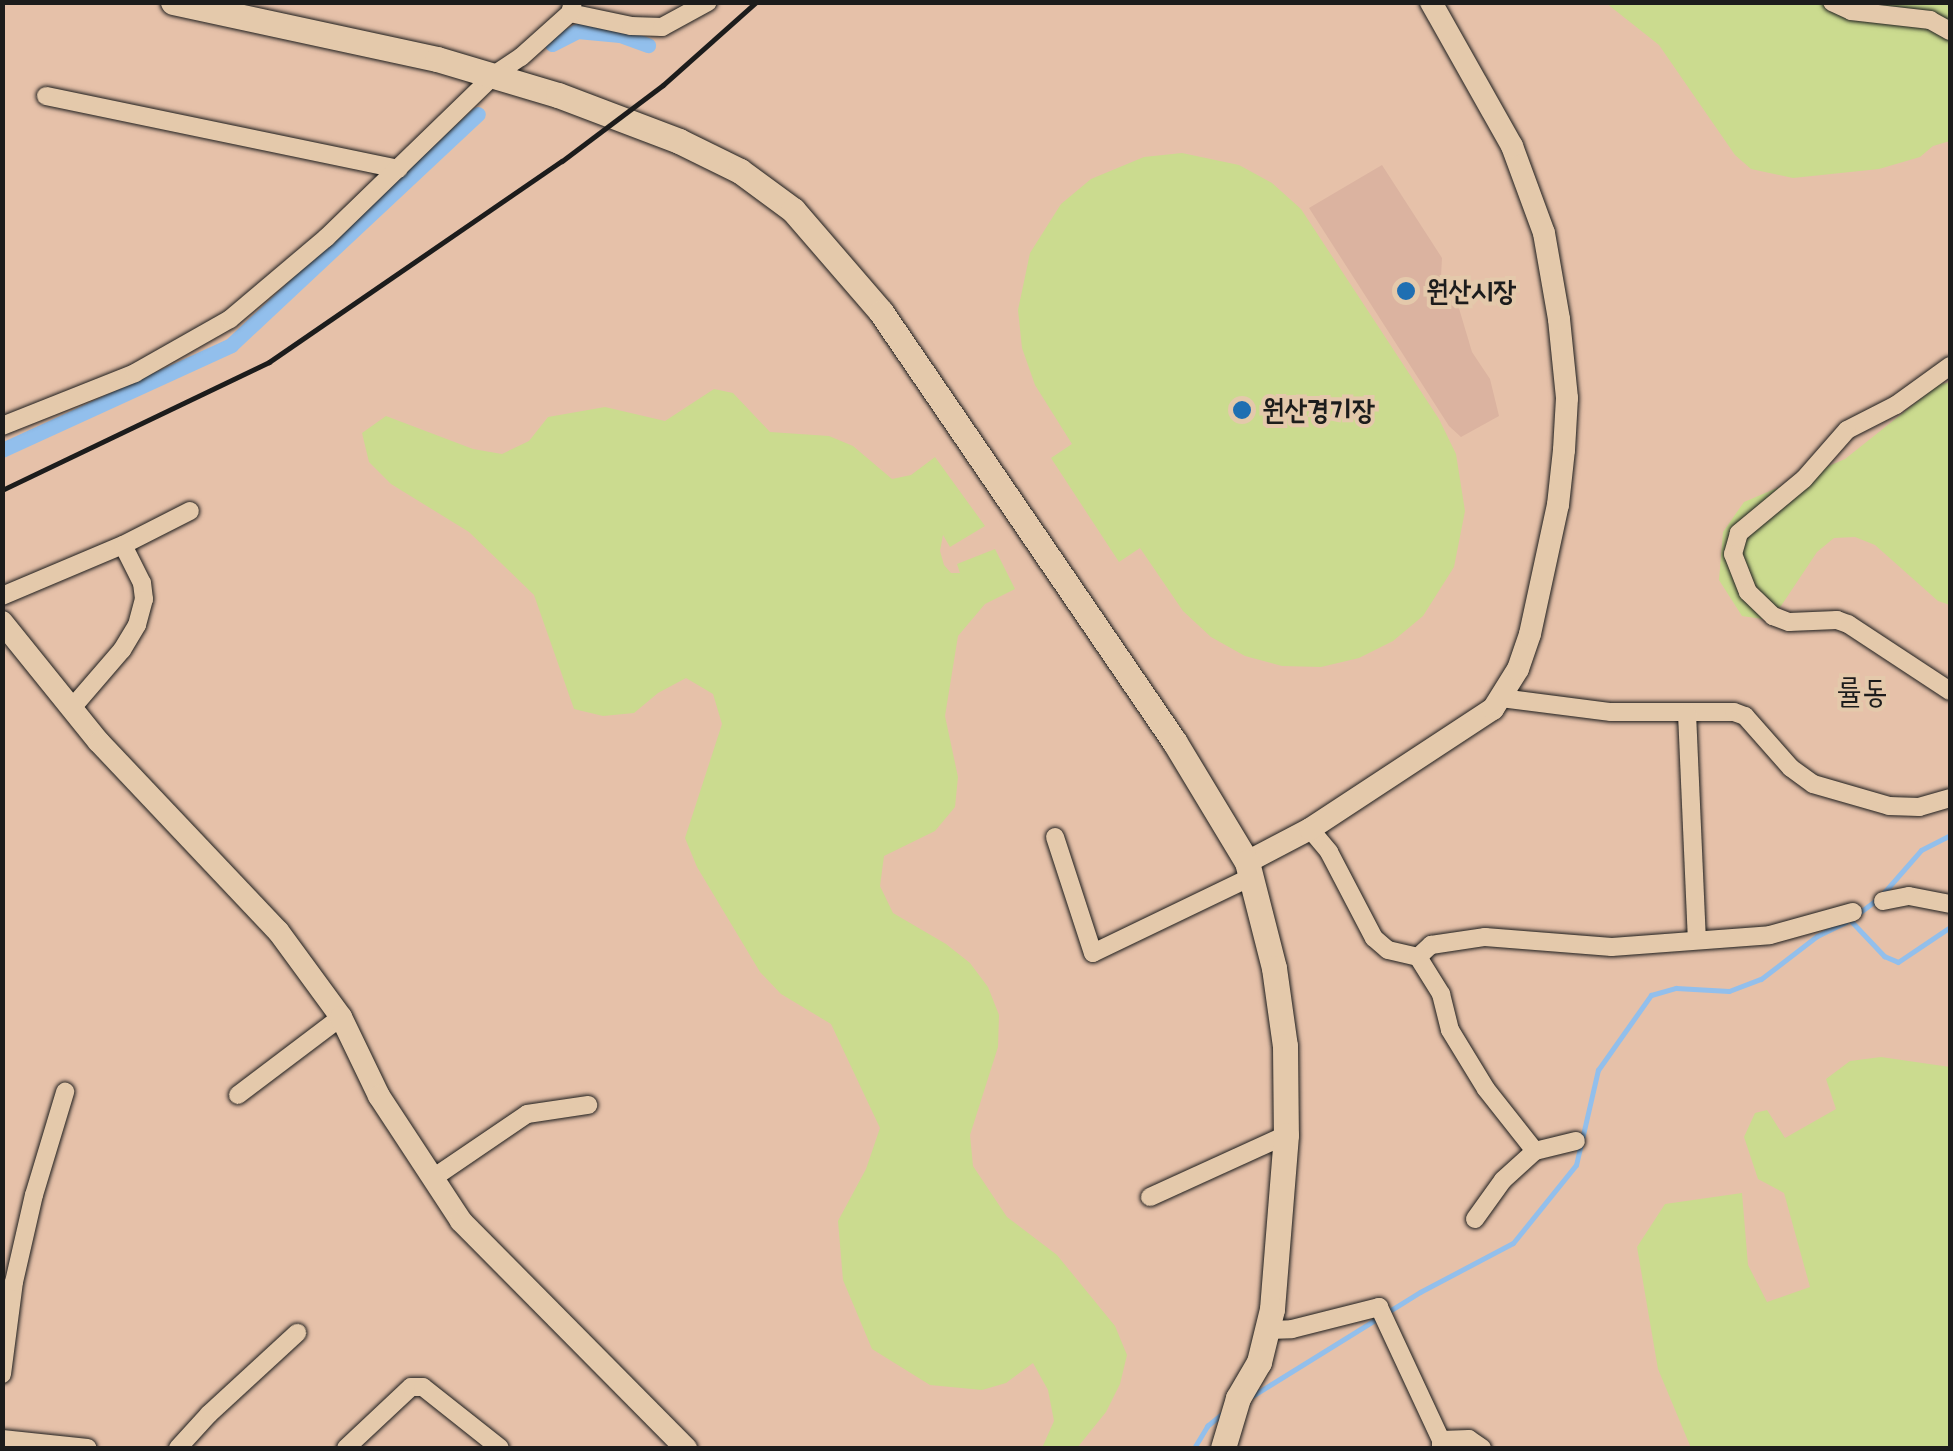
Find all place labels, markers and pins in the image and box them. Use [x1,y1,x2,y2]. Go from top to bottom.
place label: 원산시장 [1426,274,1516,308]
marker: 원산시장 [1395,280,1417,302]
place label: 원산경기장 [1262,393,1375,427]
marker: 원산경기장 [1231,399,1253,421]

